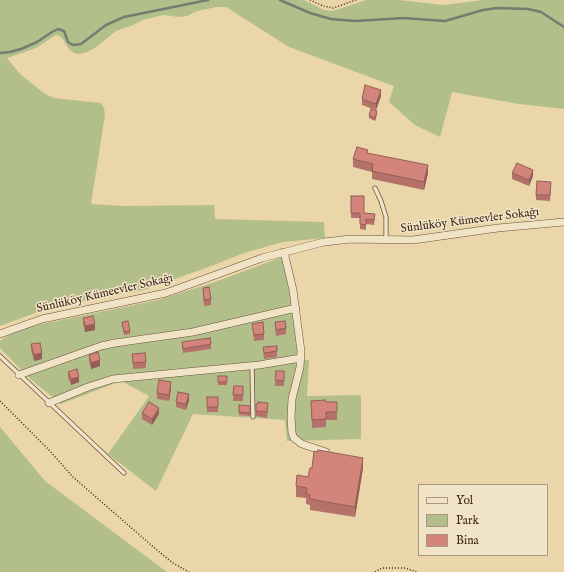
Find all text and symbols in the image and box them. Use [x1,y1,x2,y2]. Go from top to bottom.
street label: Sünlüköy Kümeevler Sokağı [400,205,540,237]
street label: Sünlüköy Kümeevler Sokağı [35,271,175,317]
legend [418,484,548,556]
text: Yol [456,493,473,508]
text: Park [456,513,479,528]
text: Bina [456,533,479,548]

